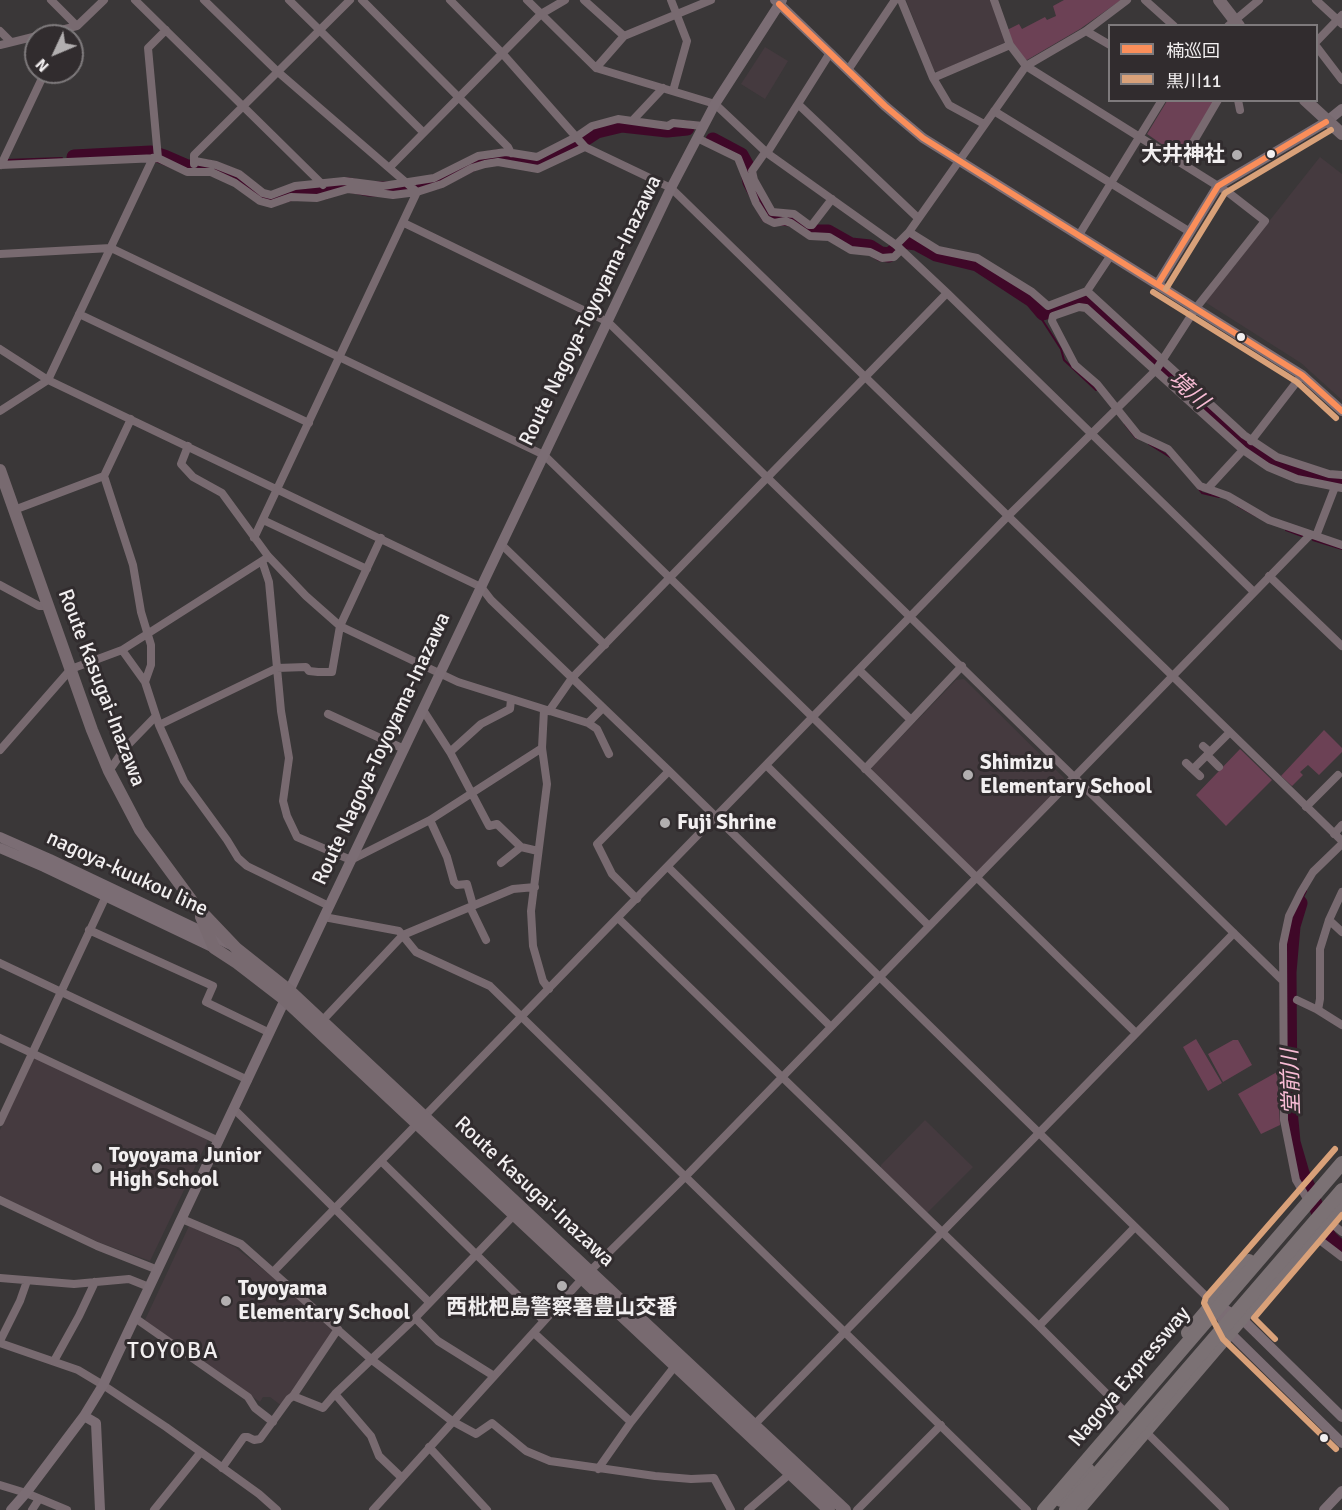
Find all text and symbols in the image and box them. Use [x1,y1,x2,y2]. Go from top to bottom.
north arrow [24,24,84,84]
legend [1108,24,1318,102]
text: 楠巡回 [1166,40,1220,62]
text: N [31,54,54,76]
text: 黒川11 [1166,70,1221,92]
place label: 大井神社 [1141,142,1225,168]
marker: 大井神社 [1230,148,1244,162]
unlabelled marker [1265,148,1277,160]
street label: Route Nagoya-Toyoyama-Inazawa [514,172,668,450]
unlabelled marker [1235,331,1247,343]
water label: 境川 [1163,366,1213,416]
street label: Route Kasugai-Inazawa [52,586,150,790]
street label: Route Nagoya-Toyoyama-Inazawa [308,609,456,889]
place label: Shimizu Elementary School [980,750,1152,800]
marker: Shimizu Elementary School [961,768,975,782]
place label: Fuji Shrine [677,810,776,836]
marker: Fuji Shrine [658,816,672,830]
street label: nagoya-kuukou line [42,826,212,922]
water label: 堂前川 [1278,1049,1306,1115]
street label: Route Kasugai-Inazawa [449,1111,619,1273]
place label: Toyoyama Junior High School [109,1143,261,1193]
marker: Toyoyama Junior High School [90,1161,104,1175]
place label: Toyoyama Elementary School [238,1276,410,1326]
marker: 西枇杷島警察署豊山交番 [555,1279,569,1293]
marker: Toyoyama Elementary School [219,1294,233,1308]
place label: 西枇杷島警察署豊山交番 [447,1295,677,1321]
street label: Nagoya Expressway [1064,1302,1196,1452]
district label: TOYOBA [127,1338,219,1366]
unlabelled marker [1318,1432,1330,1444]

